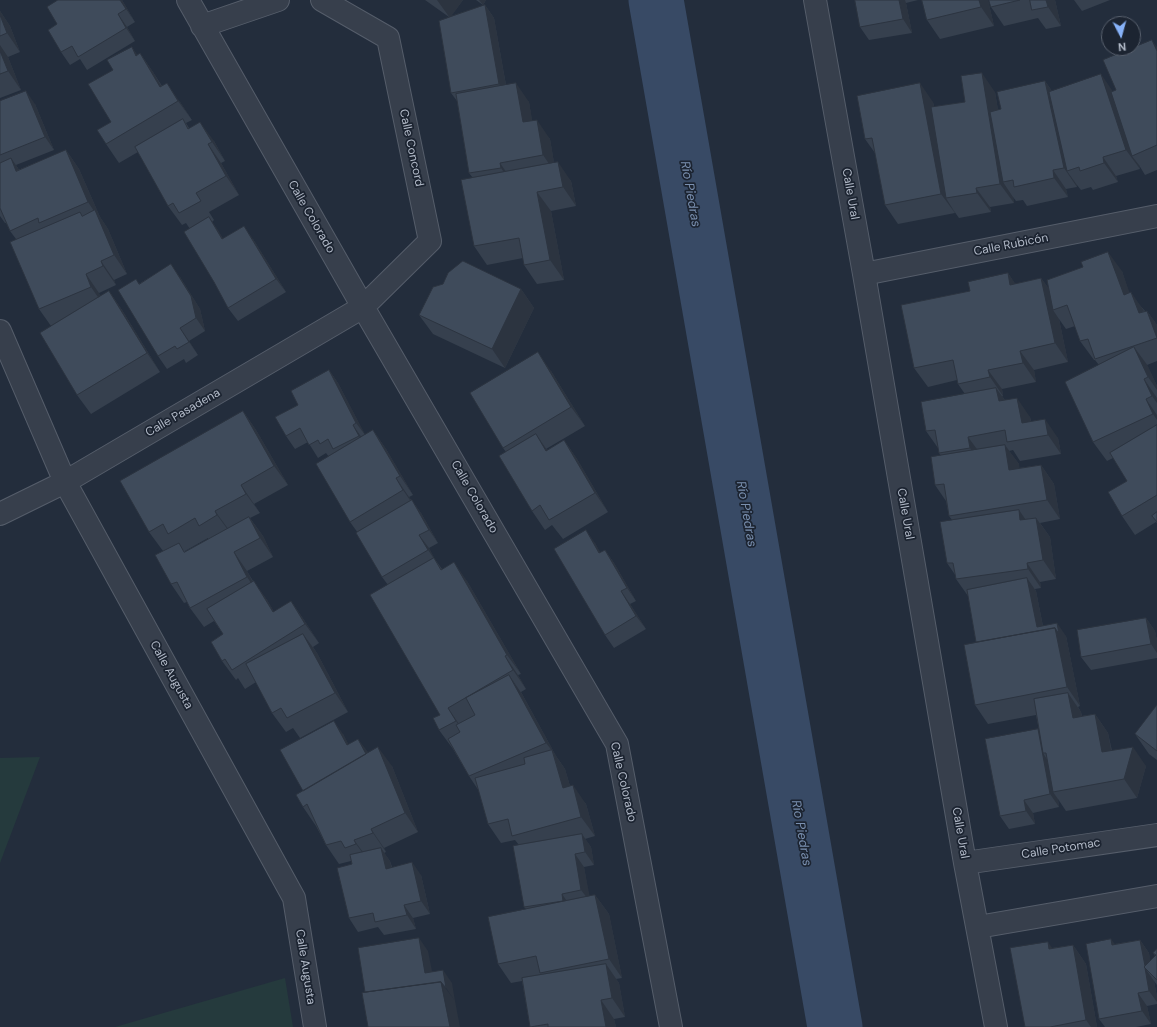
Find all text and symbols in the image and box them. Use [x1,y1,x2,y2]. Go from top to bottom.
north arrow [1101,16,1141,56]
text: N [1117,40,1127,54]
street label: Calle Concord [396,108,426,188]
water label: Río Piedras [677,160,703,228]
street label: Calle Ural [838,167,862,221]
street label: Calle Colorado [284,178,338,256]
street label: Calle Rubicón [972,231,1050,259]
street label: Calle Pasadena [143,386,223,440]
street label: Calle Colorado [447,458,501,536]
water label: Río Piedras [733,480,759,548]
street label: Calle Ural [893,487,917,541]
street label: Calle Augusta [146,638,196,712]
street label: Calle Colorado [607,741,639,823]
water label: Río Piedras [788,799,814,867]
street label: Calle Ural [948,806,972,860]
street label: Calle Potomac [1021,836,1101,862]
street label: Calle Augusta [292,928,318,1006]

